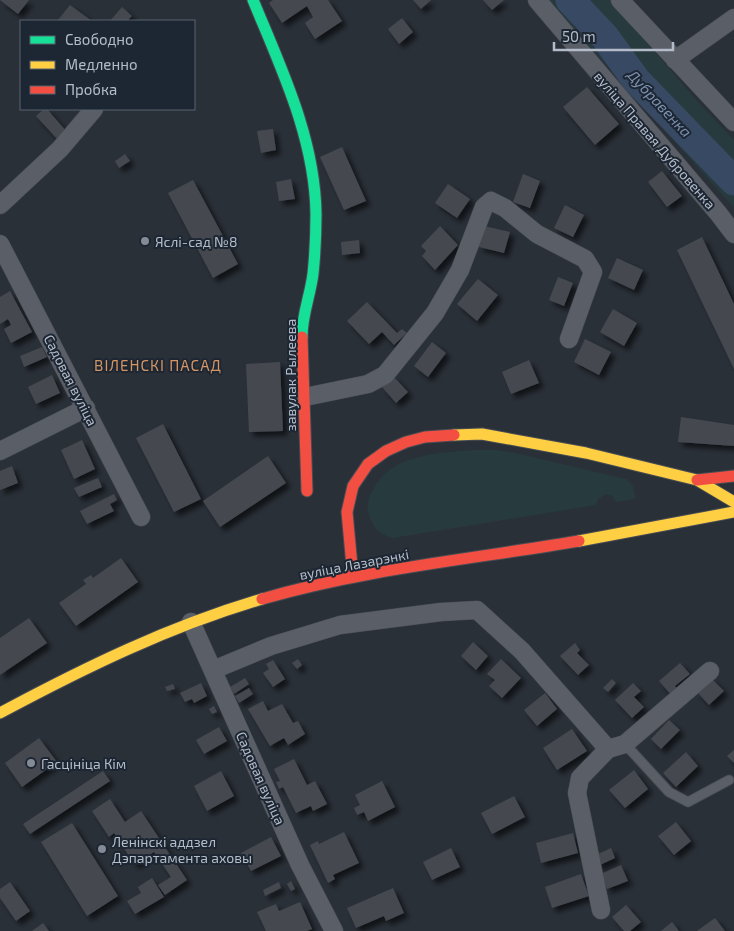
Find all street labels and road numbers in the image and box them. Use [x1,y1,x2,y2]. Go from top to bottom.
street label: вуліца Правая Дубровенка [591,68,719,212]
street label: завулак Рылеева [282,319,299,431]
street label: Садовая вуліца [41,332,101,428]
street label: вуліца Лазарэнкі [298,545,410,583]
street label: Садовая вуліца [233,729,289,827]

